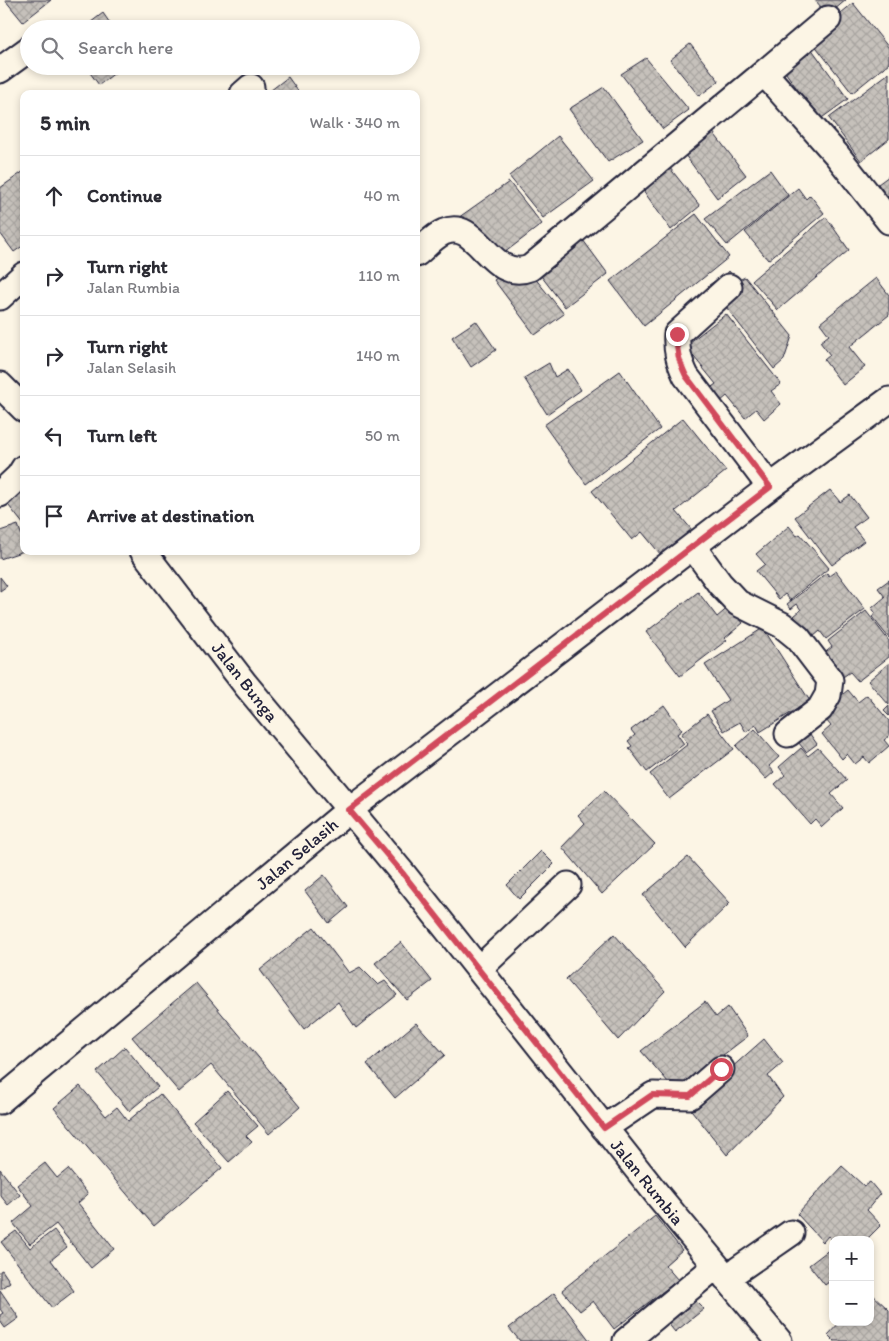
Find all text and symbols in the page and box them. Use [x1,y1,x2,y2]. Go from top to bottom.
search box [20,20,420,75]
icon: search [38,34,66,62]
text: Search here [78,36,173,59]
text: 5 min [40,110,90,135]
text: Walk · 340 m [310,113,400,132]
icon: ahead [40,182,68,210]
text: Continue [87,184,162,207]
text: 40 m [363,186,400,205]
text: Turn right [87,255,168,278]
icon: right [40,262,68,290]
text: 110 m [358,266,400,285]
text: Jalan Rumbia [87,278,180,297]
route end [666,323,689,346]
text: Turn right [87,335,168,358]
icon: right [40,342,68,370]
text: 140 m [356,346,400,365]
text: Jalan Selasih [87,358,176,377]
icon: left [40,422,68,450]
text: Turn left [87,424,157,447]
text: 50 m [365,426,400,445]
icon: arrive [40,502,68,530]
text: Arrive at destination [87,504,254,527]
street label: Jalan Bunga [207,638,283,727]
street label: Jalan Selasih [251,813,343,895]
route start [710,1058,733,1081]
street label: Jalan Rumbia [606,1134,689,1230]
map controls [829,1236,874,1326]
button: + [829,1236,874,1281]
button: − [829,1281,874,1326]

